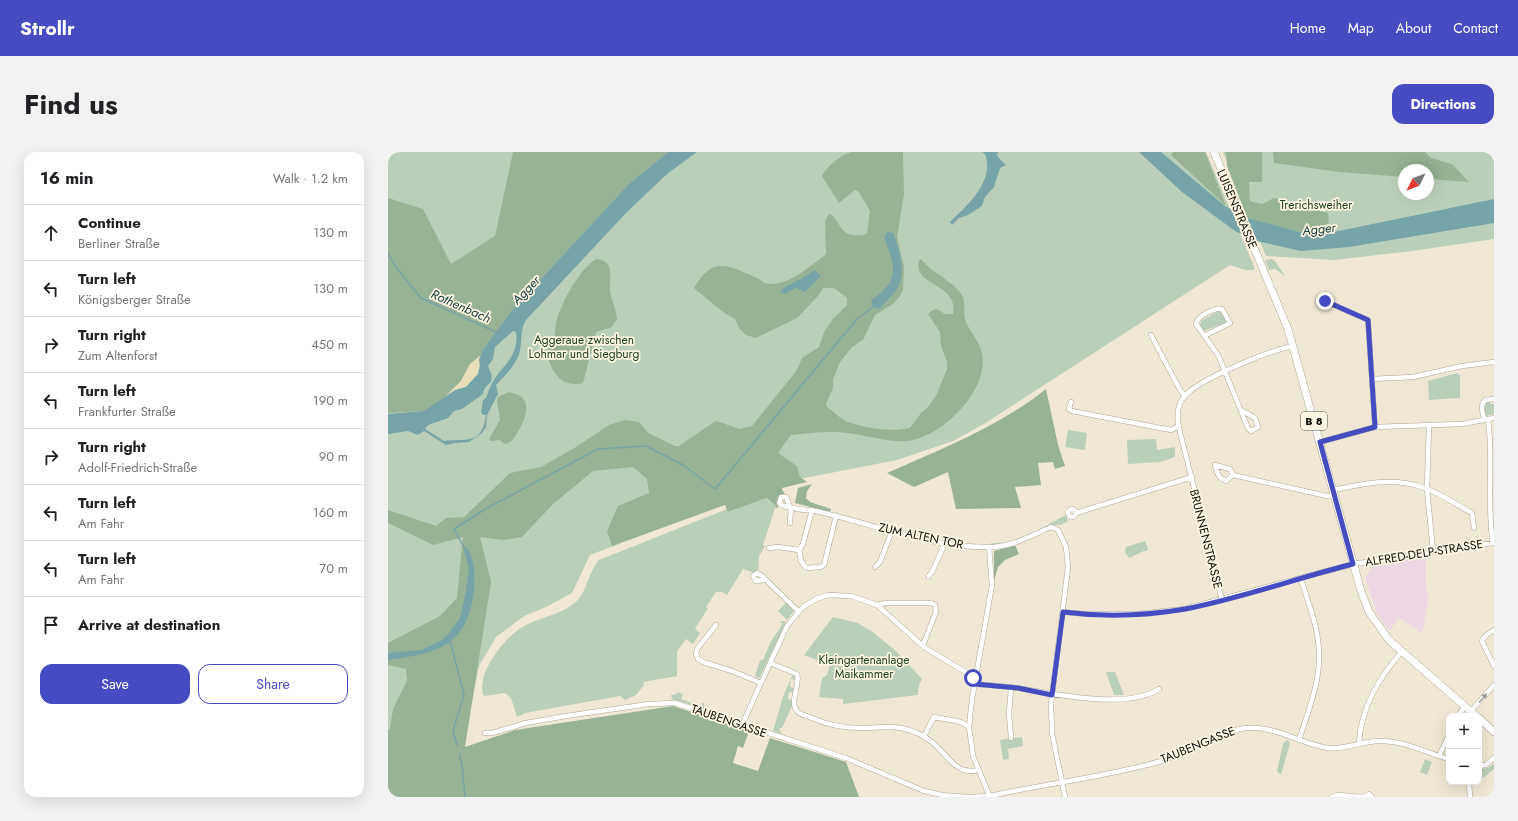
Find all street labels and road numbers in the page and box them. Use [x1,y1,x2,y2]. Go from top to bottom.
street label: LUISENSTRASSE [1212,166,1262,252]
road number: B 8 [1301,412,1327,430]
street label: BRUNNENSTRASSE [1185,487,1227,591]
street label: ZUM ALTEN TOR [877,518,965,554]
street label: ALFRED-DELP-STRASSE [1364,535,1484,571]
street label: TAUBENGASSE [689,700,769,742]
street label: TAUBENGASSE [1158,722,1238,768]

